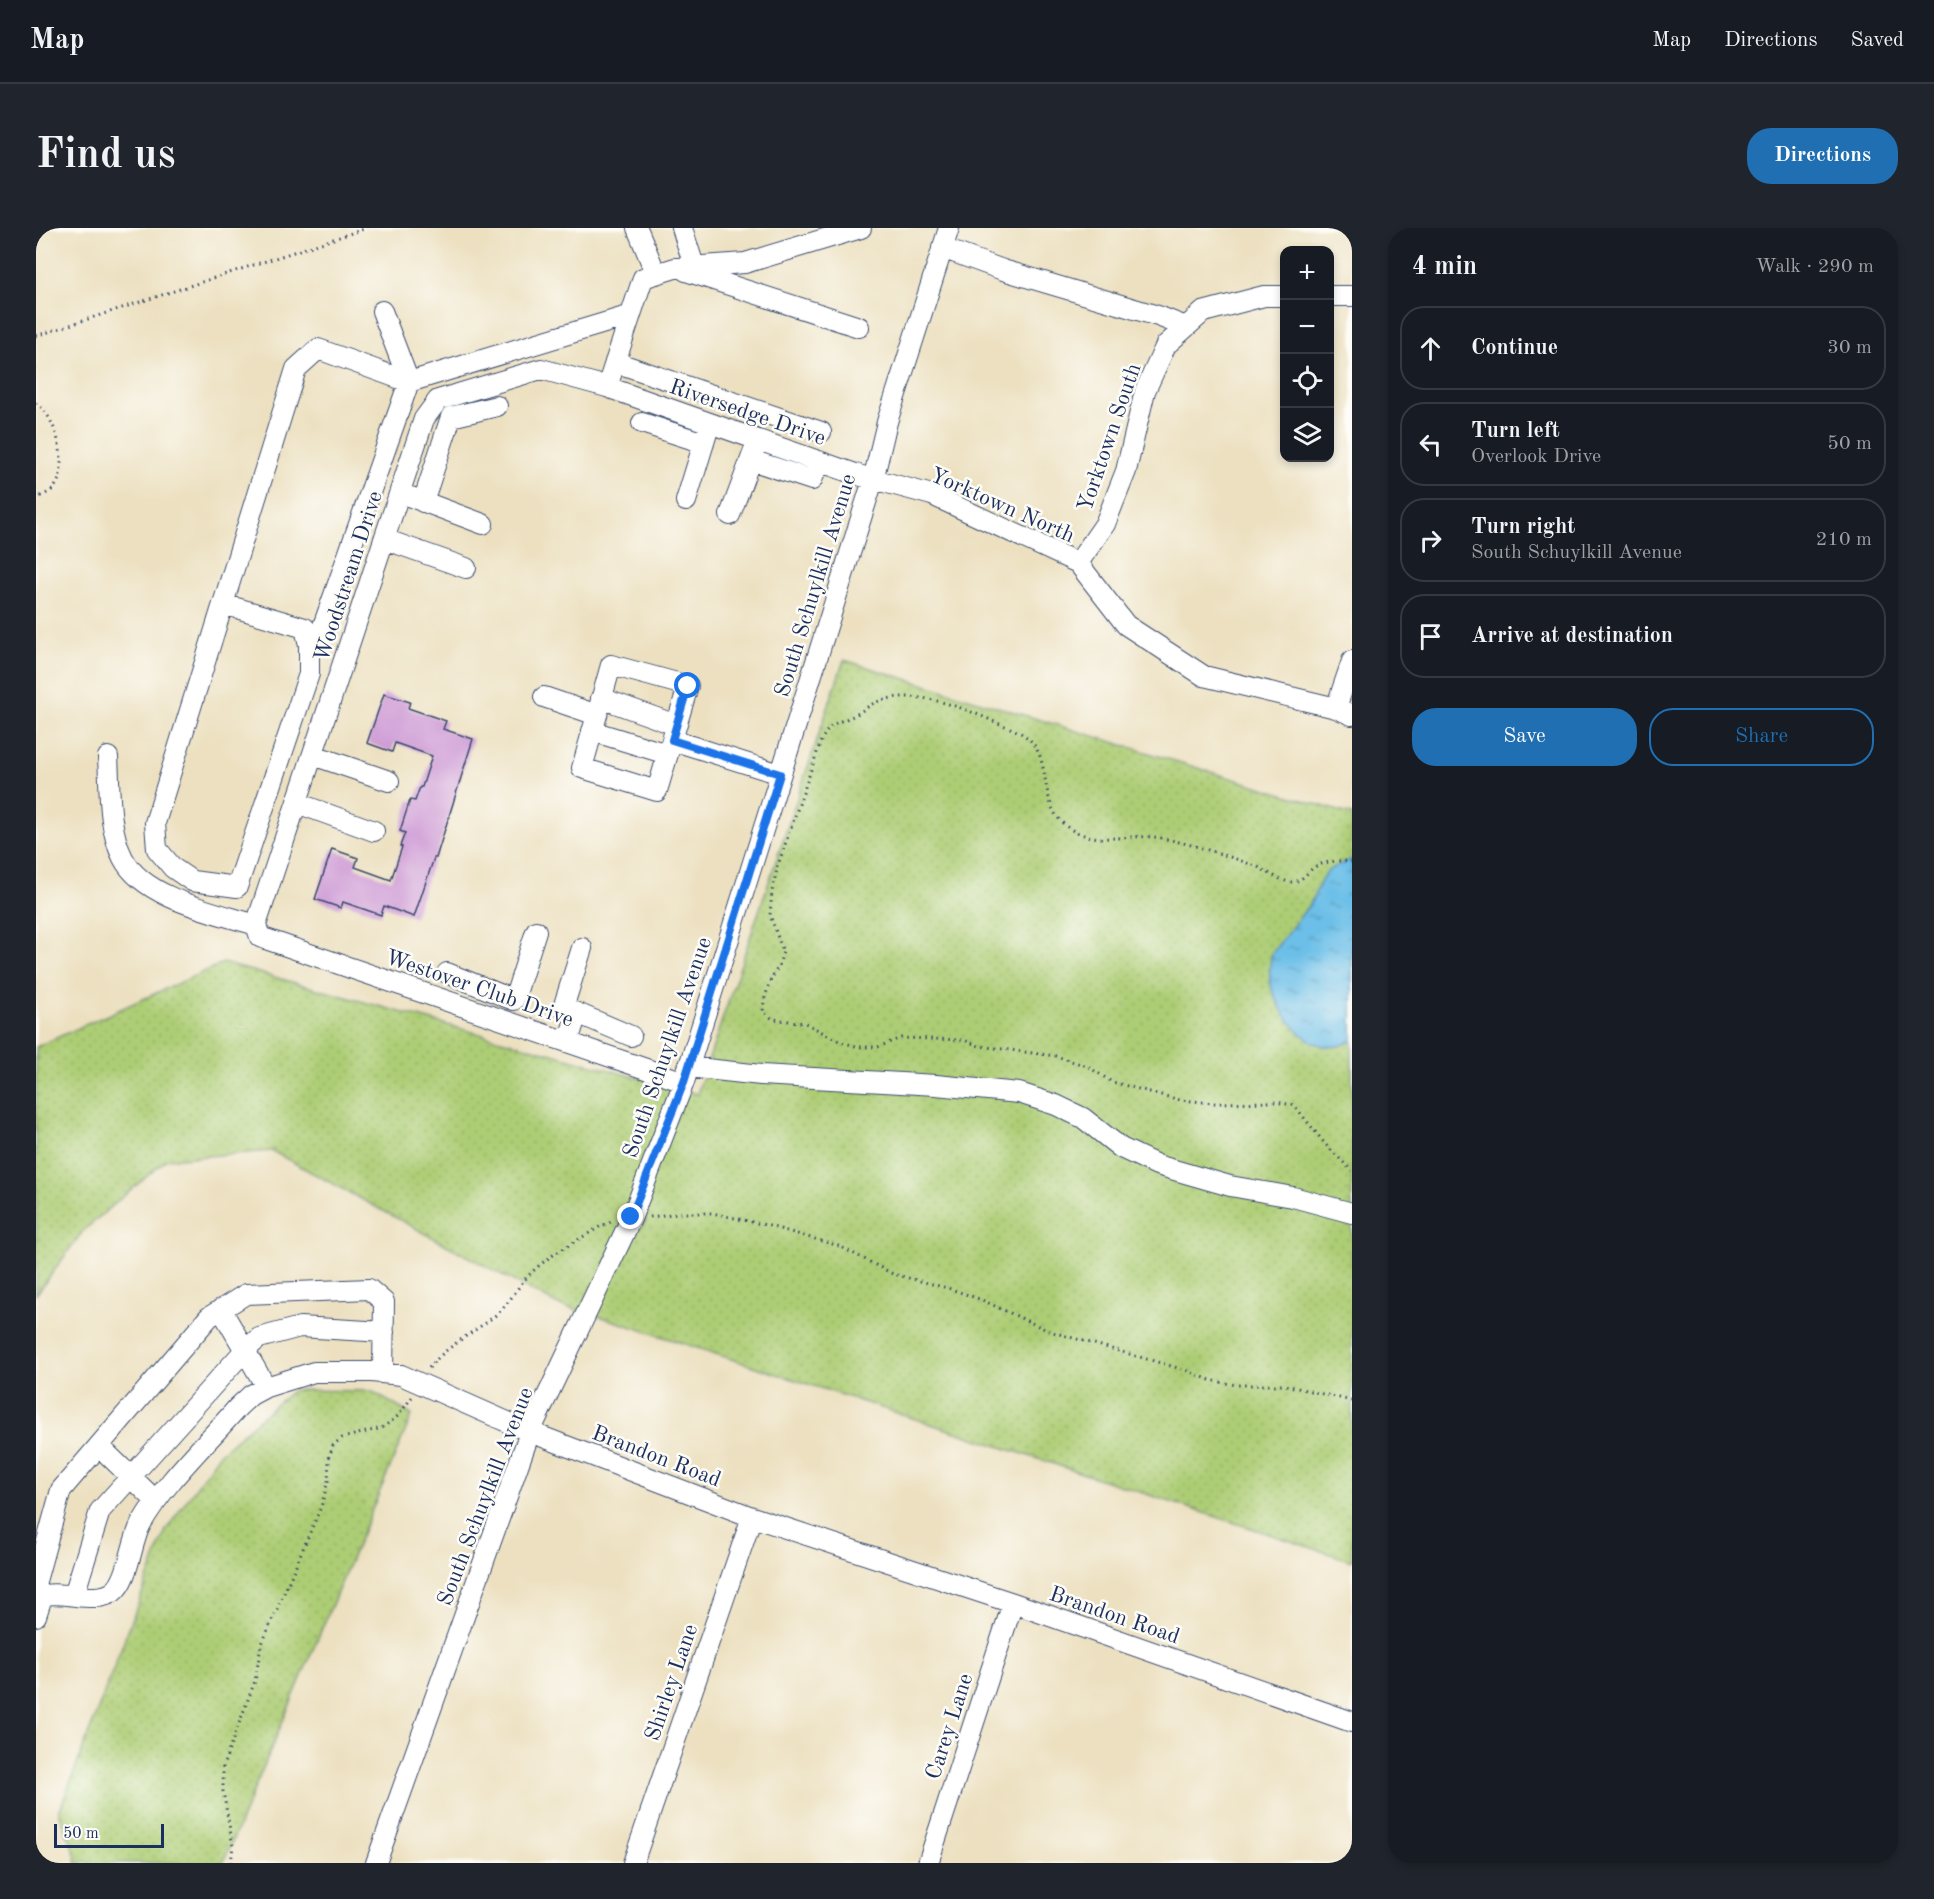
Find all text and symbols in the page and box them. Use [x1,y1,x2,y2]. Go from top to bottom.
text: Map [30,27,84,55]
text: Map [1652,30,1691,51]
text: Directions [1724,30,1818,51]
text: Saved [1851,30,1904,51]
button: Directions [1747,128,1898,184]
text: Find us [36,135,175,177]
map controls [1280,246,1334,462]
button: + [1280,246,1334,300]
text: 4 min [1412,254,1477,280]
text: Walk · 290 m [1755,257,1874,277]
button: − [1280,300,1334,354]
icon: ahead [1414,332,1447,365]
text: Continue [1471,337,1558,359]
text: 30 m [1827,338,1872,358]
button: locate [1280,354,1334,408]
street label: Yorktown South [1074,361,1146,515]
street label: Riversedge Drive [666,376,828,450]
button: layers [1280,408,1334,462]
text: Turn left [1471,420,1560,442]
icon: left [1414,428,1447,461]
text: 50 m [1827,434,1872,454]
text: Overlook Drive [1471,447,1601,467]
street label: Yorktown North [927,464,1078,548]
street label: South Schuylkill Avenue [771,471,860,700]
street label: Woodstream Drive [311,488,387,665]
text: Turn right [1471,516,1575,538]
icon: right [1414,524,1447,557]
text: 210 m [1816,530,1872,550]
text: South Schuylkill Avenue [1471,543,1682,563]
icon: arrive [1414,620,1447,653]
text: Arrive at destination [1471,625,1673,647]
route start [674,672,700,698]
button: Save [1412,708,1637,766]
button: Share [1649,708,1874,766]
street label: South Schuylkill Avenue [620,934,716,1161]
street label: Westover Club Drive [382,946,576,1031]
route end [617,1203,643,1229]
street label: South Schuylkill Avenue [434,1384,538,1609]
street label: Brandon Road [589,1422,724,1492]
street label: Brandon Road [1046,1583,1182,1648]
street label: Shirley Lane [642,1621,702,1744]
street label: Carey Lane [922,1671,977,1782]
scale bar [54,1821,164,1848]
text: 50 m [63,1826,99,1842]

